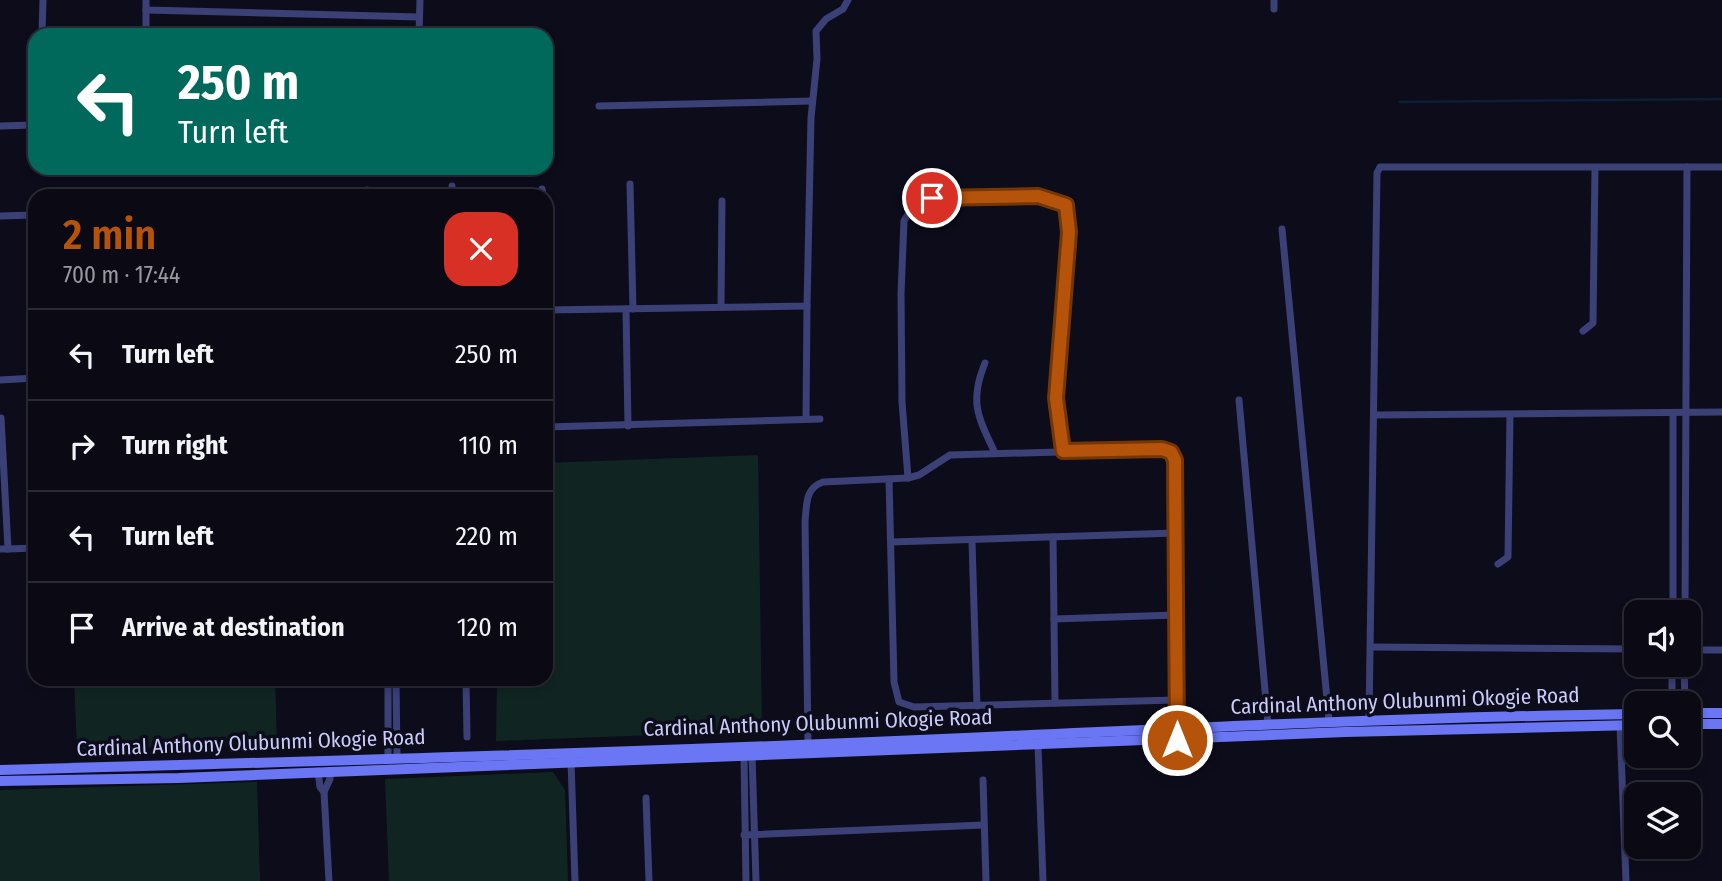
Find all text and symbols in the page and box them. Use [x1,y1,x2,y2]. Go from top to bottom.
text: 250 m [178,53,299,112]
icon: left [63,56,154,147]
text: Turn left [178,113,288,151]
pin [902,168,962,228]
icon: arrive [913,179,951,217]
text: 2 min [63,210,156,260]
button: close [444,212,518,286]
text: 700 m · 17:44 [63,261,180,289]
icon: left [63,336,101,374]
text: Turn left [122,339,214,370]
text: 250 m [455,339,518,370]
icon: right [63,427,101,465]
text: Turn right [122,430,228,461]
text: 110 m [458,430,518,461]
icon: left [63,518,101,556]
text: Turn left [122,521,214,552]
text: 220 m [455,521,518,552]
map controls [1624,600,1701,859]
button: sound [1624,600,1701,677]
icon: arrive [63,609,101,647]
text: Arrive at destination [122,612,345,643]
text: 120 m [457,612,518,643]
street label: Cardinal Anthony Olubunmi Okogie Road [1230,682,1580,720]
button: search [1624,691,1701,768]
position arrow [1140,703,1214,777]
street label: Cardinal Anthony Olubunmi Okogie Road [643,704,993,742]
street label: Cardinal Anthony Olubunmi Okogie Road [76,724,426,762]
button: layers [1624,782,1701,859]

